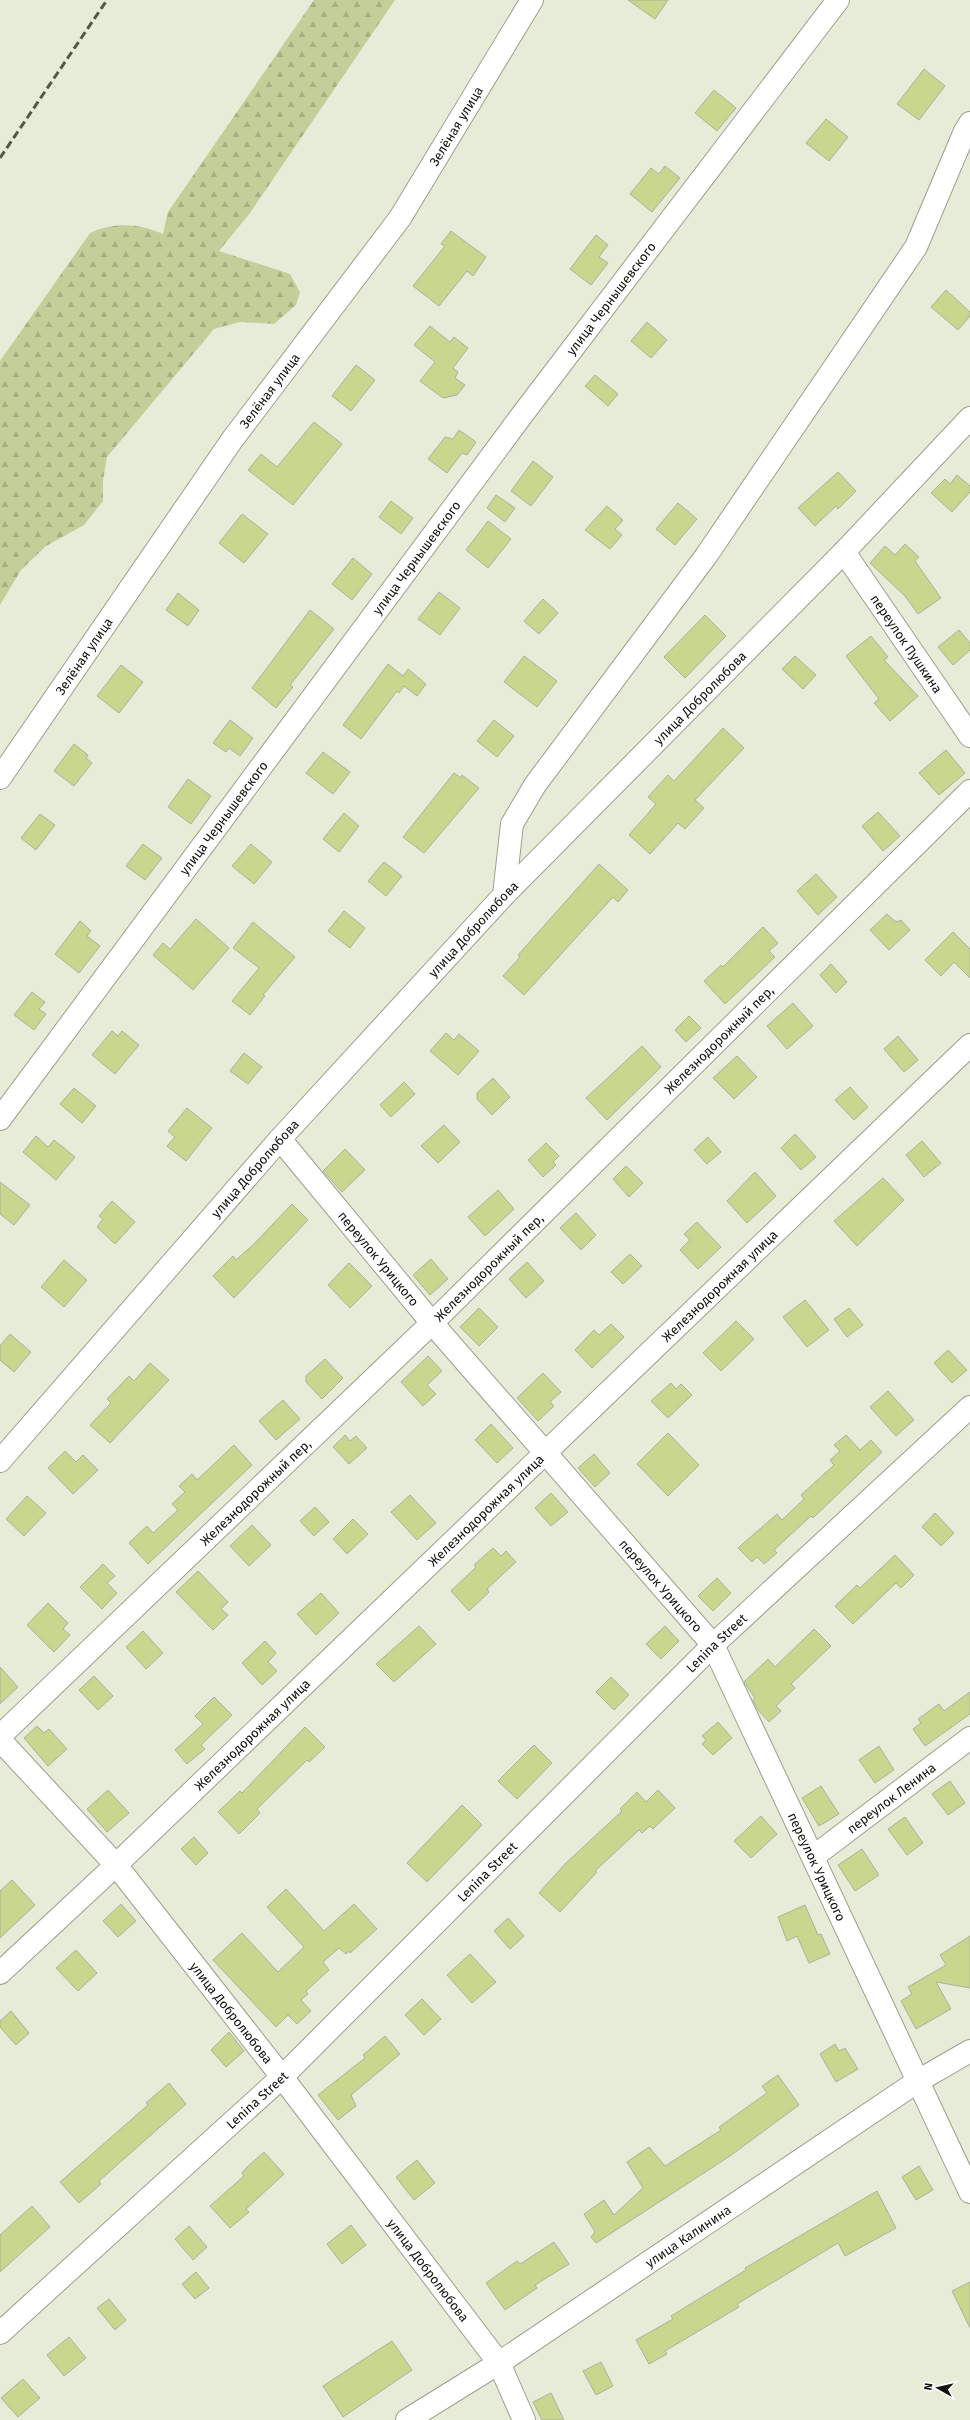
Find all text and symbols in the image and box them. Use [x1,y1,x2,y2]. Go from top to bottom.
street label: Зелёная улица [426,84,485,168]
street label: улица Чернышевского [563,239,659,358]
street label: Зелёная улица [236,350,303,431]
street label: улица Чернышевского [369,498,463,617]
street label: переулок Пушкина [868,591,946,696]
street label: Зелёная улица [52,615,115,697]
street label: улица Добролюбова [650,648,749,747]
street label: улица Чернышевского [176,758,270,878]
street label: улица Добролюбова [425,878,521,980]
street label: Железнодорожный пер, [661,982,776,1096]
street label: улица Добролюбова [208,1116,302,1220]
street label: переулок Урицкого [335,1208,422,1309]
street label: Железнодорожный пер, [431,1210,546,1324]
street label: Железнодорожная улица [658,1227,780,1345]
street label: Железнодорожный пер, [197,1436,313,1548]
street label: Железнодорожная улица [425,1451,547,1569]
street label: переулок Урицкого [616,1536,706,1635]
street label: Lenina Street [683,1610,750,1675]
street label: Железнодорожная улица [191,1676,313,1793]
street label: переулок Ленина [844,1759,938,1836]
street label: переулок Урицкого [785,1810,849,1923]
street label: Lenina Street [454,1838,520,1905]
street label: улица Добролюбова [187,1959,276,2066]
street label: Lenina Street [223,2068,291,2132]
street label: улица Калинина [642,2202,734,2270]
street label: улица Добролюбова [385,2216,472,2324]
north arrow [918,2368,958,2408]
text: N [922,2382,936,2391]

